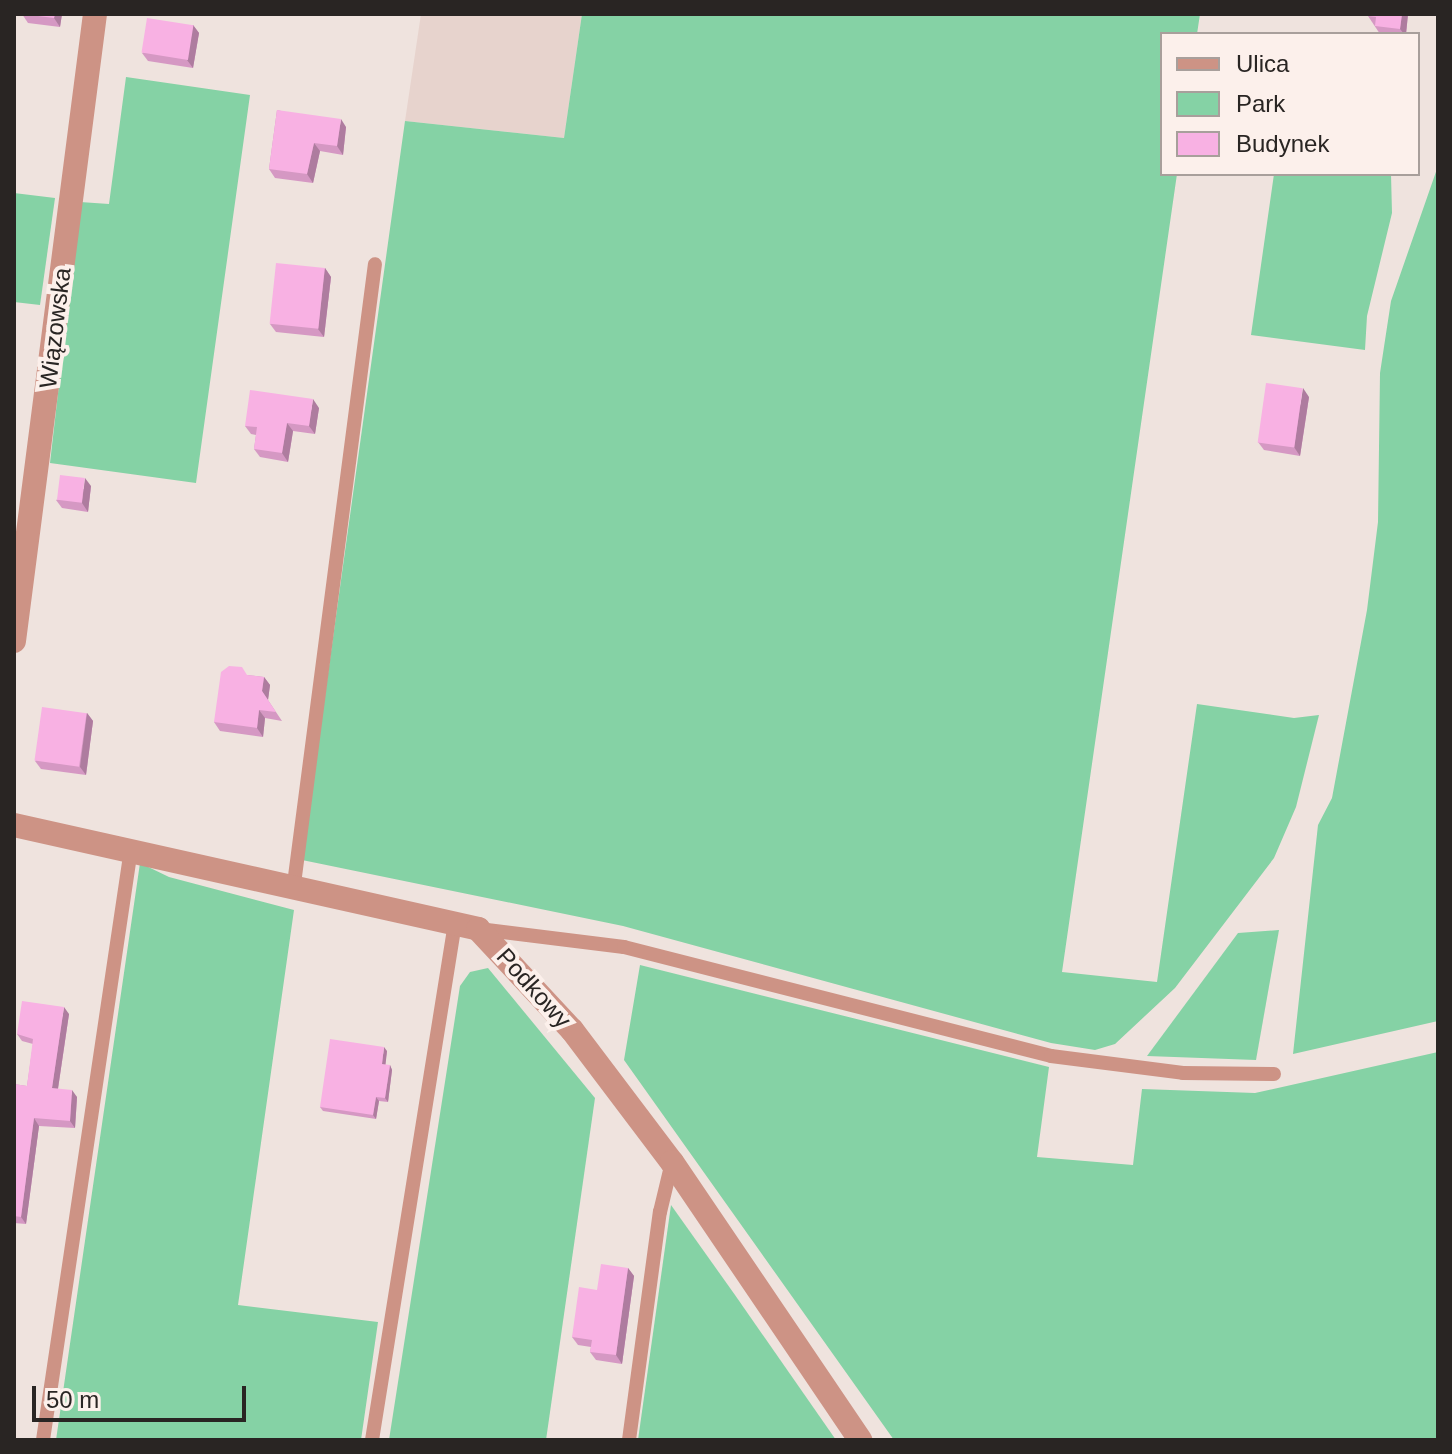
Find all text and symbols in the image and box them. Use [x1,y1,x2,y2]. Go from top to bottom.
legend [1160,32,1420,176]
text: Ulica [1236,50,1289,77]
text: Park [1236,90,1285,117]
text: Budynek [1236,130,1329,157]
street label: Wiązowska [33,266,77,390]
street label: Podkowy [491,942,577,1034]
scale bar [36,1370,250,1420]
text: 50 m [46,1386,99,1413]

